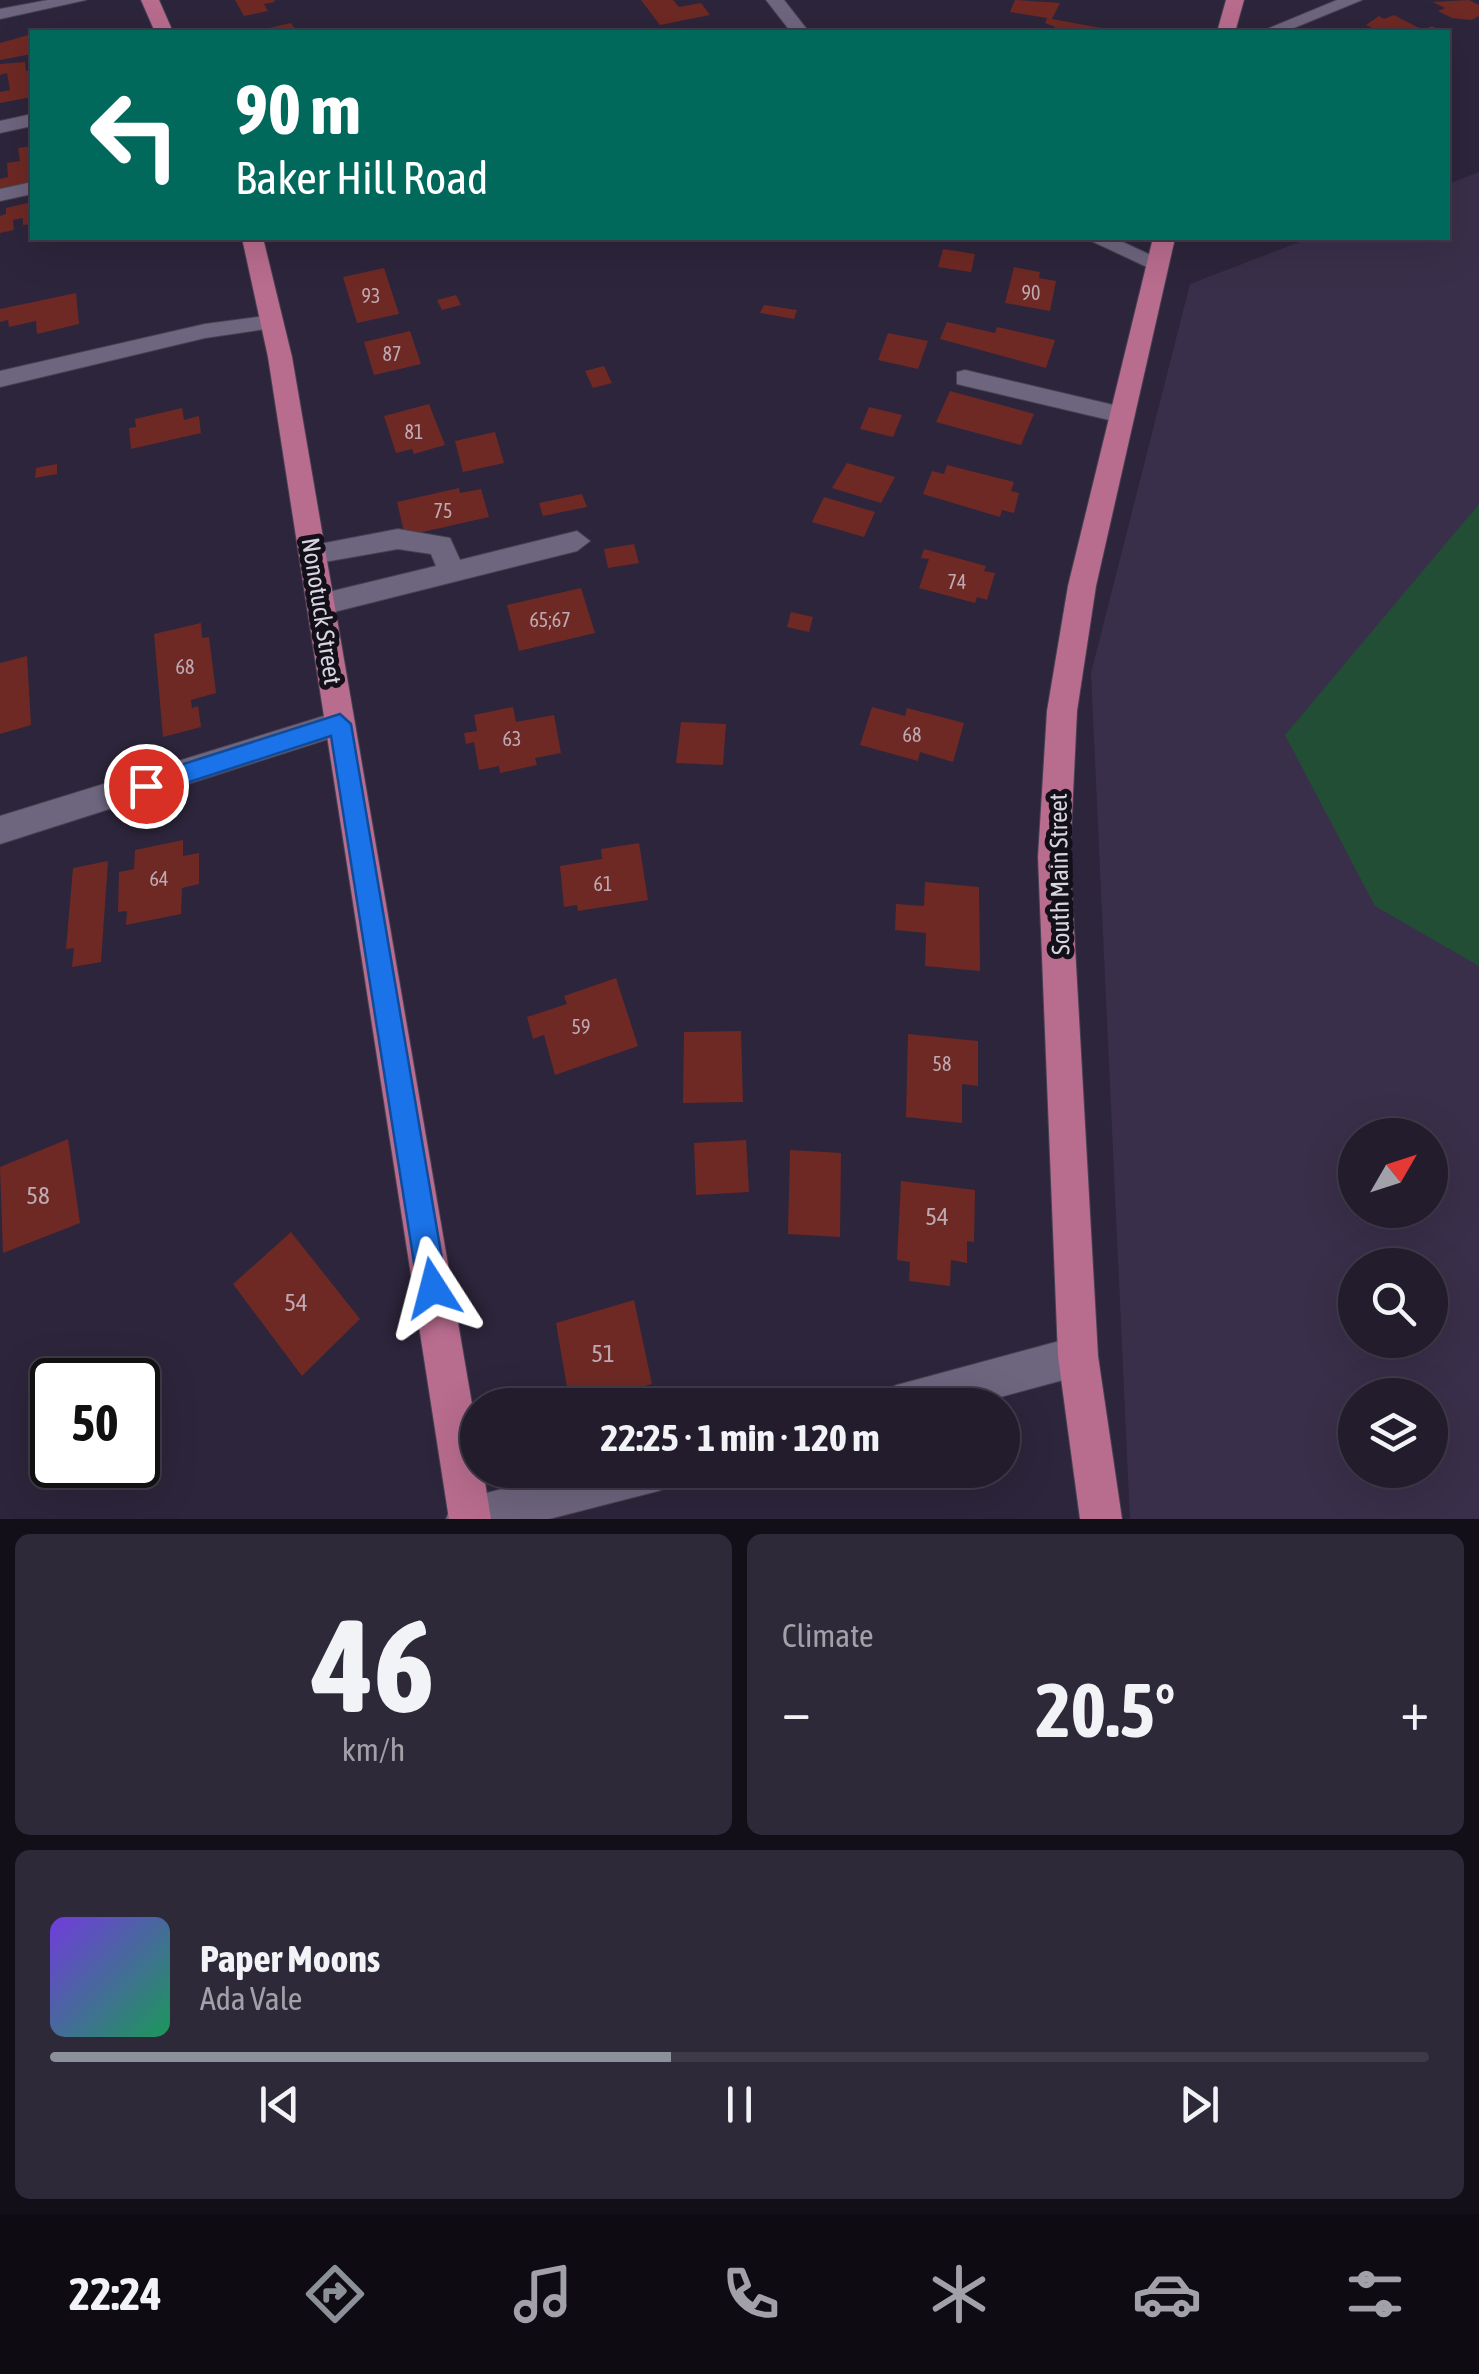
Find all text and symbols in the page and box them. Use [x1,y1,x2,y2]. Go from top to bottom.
text: 90 m [235,69,361,149]
icon: left [70,70,200,200]
text: Baker Hill Road [235,152,488,204]
house number: 90 [1022,281,1040,304]
house number: 93 [362,284,380,307]
house number: 87 [383,342,401,365]
house number: 81 [405,420,423,443]
house number: 75 [434,499,452,522]
street label: Nonotuck Street [297,536,347,686]
house number: 74 [948,570,966,593]
house number: 65;67 [529,608,571,631]
house number: 68 [176,655,194,678]
house number: 68 [903,723,921,746]
house number: 63 [503,727,521,750]
pin [104,744,189,829]
icon: arrive [119,759,174,814]
street label: South Main Street [1044,793,1074,955]
house number: 64 [150,867,168,890]
house number: 61 [594,872,612,895]
house number: 59 [572,1015,590,1038]
house number: 58 [933,1052,951,1075]
north arrow [1338,1118,1448,1228]
map controls [1338,1118,1448,1488]
house number: 58 [26,1181,50,1209]
house number: 54 [925,1202,949,1230]
position arrow [381,1236,485,1340]
button: search [1338,1248,1448,1358]
house number: 54 [284,1288,308,1316]
house number: 51 [591,1339,615,1367]
speed limit sign: 50 [30,1358,160,1488]
button: layers [1338,1378,1448,1488]
text: 22:25 · 1 min · 120 m [600,1416,880,1459]
text: 46 [312,1591,435,1740]
text: Climate [782,1617,874,1654]
text: 20.5° [1036,1667,1175,1753]
text: − [782,1679,811,1742]
text: + [1400,1679,1429,1742]
text: km/h [342,1731,405,1768]
text: Paper Moons [200,1937,380,1980]
text: Ada Vale [200,1980,302,2017]
icon: previous [252,2077,307,2132]
icon: pause [712,2077,767,2132]
icon: next [1172,2077,1227,2132]
icon: directions [300,2259,370,2329]
icon: music [508,2259,578,2329]
icon: phone [716,2259,786,2329]
icon: climate [924,2259,994,2329]
icon: car [1132,2259,1202,2329]
icon: filters [1340,2259,1410,2329]
text: 22:24 [69,2268,162,2320]

